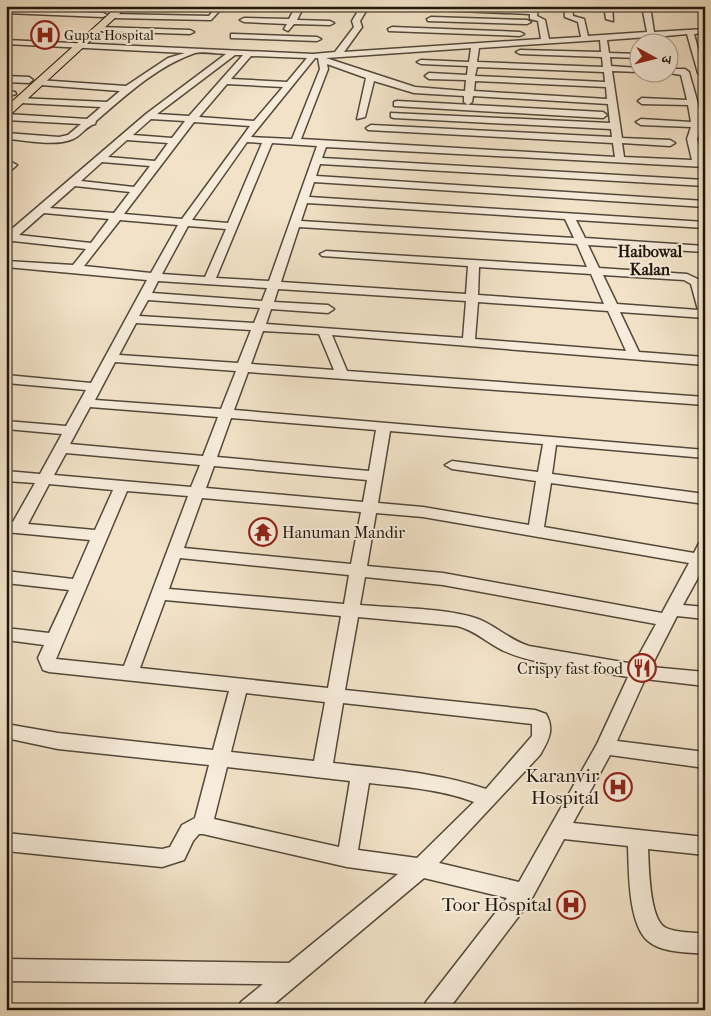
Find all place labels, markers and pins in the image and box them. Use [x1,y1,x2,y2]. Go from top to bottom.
hospital icon: Gupta Hospital [30,20,60,50]
place label: Gupta Hospital [64,27,154,44]
temple icon: Hanuman Mandir [248,517,278,547]
place label: Hanuman Mandir [282,523,405,542]
restaurant icon: Crispy fast food [627,653,657,683]
place label: Crispy fast food [517,659,623,678]
place label: Karanvir Hospital [525,765,600,809]
hospital icon: Karanvir Hospital [603,772,633,802]
hospital icon: Toor Hospital [556,890,586,920]
place label: Toor Hospital [442,894,552,916]

